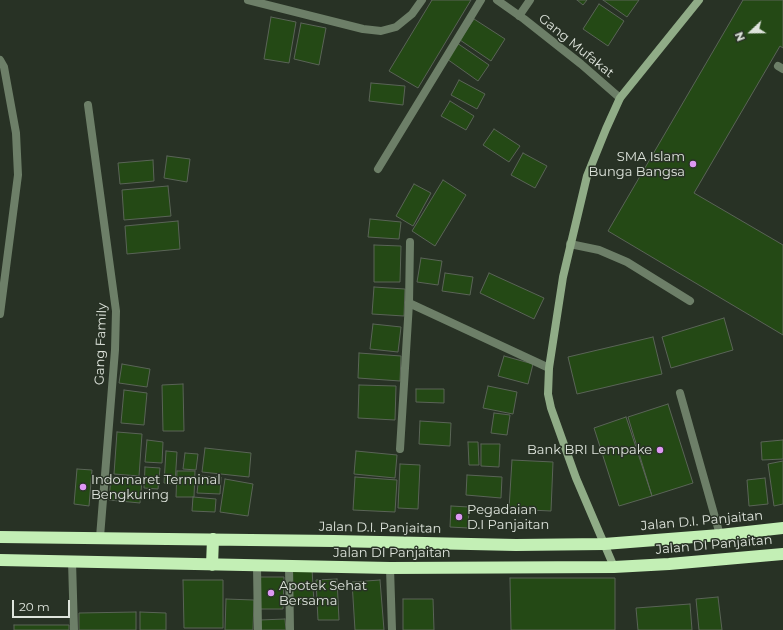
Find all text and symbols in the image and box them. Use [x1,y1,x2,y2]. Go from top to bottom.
street label: Gang Mufakat [535,11,617,81]
north arrow [731,12,771,52]
text: N [732,30,748,43]
place label: SMA Islam Bunga Bangsa [589,149,685,180]
marker: SMA Islam Bunga Bangsa [688,159,698,169]
street label: Gang Family [92,303,110,385]
place label: Bank BRI Lempake [527,442,652,458]
marker: Bank BRI Lempake [655,445,665,455]
place label: Indomaret Terminal Bengkuring [91,472,221,503]
marker: Indomaret Terminal Bengkuring [78,482,88,492]
place label: Pegadaian D.I Panjaitan [467,502,549,533]
street label: Jalan D.I. Panjaitan [640,508,764,534]
marker: Pegadaian D.I Panjaitan [454,512,464,522]
street label: Jalan D.I. Panjaitan [319,519,441,537]
street label: Jalan DI Panjaitan [655,532,773,558]
street label: Jalan DI Panjaitan [333,545,451,561]
place label: Apotek Sehat Bersama [279,578,367,609]
marker: Apotek Sehat Bersama [266,588,276,598]
scale bar [14,592,72,618]
text: 20 m [19,599,50,614]

